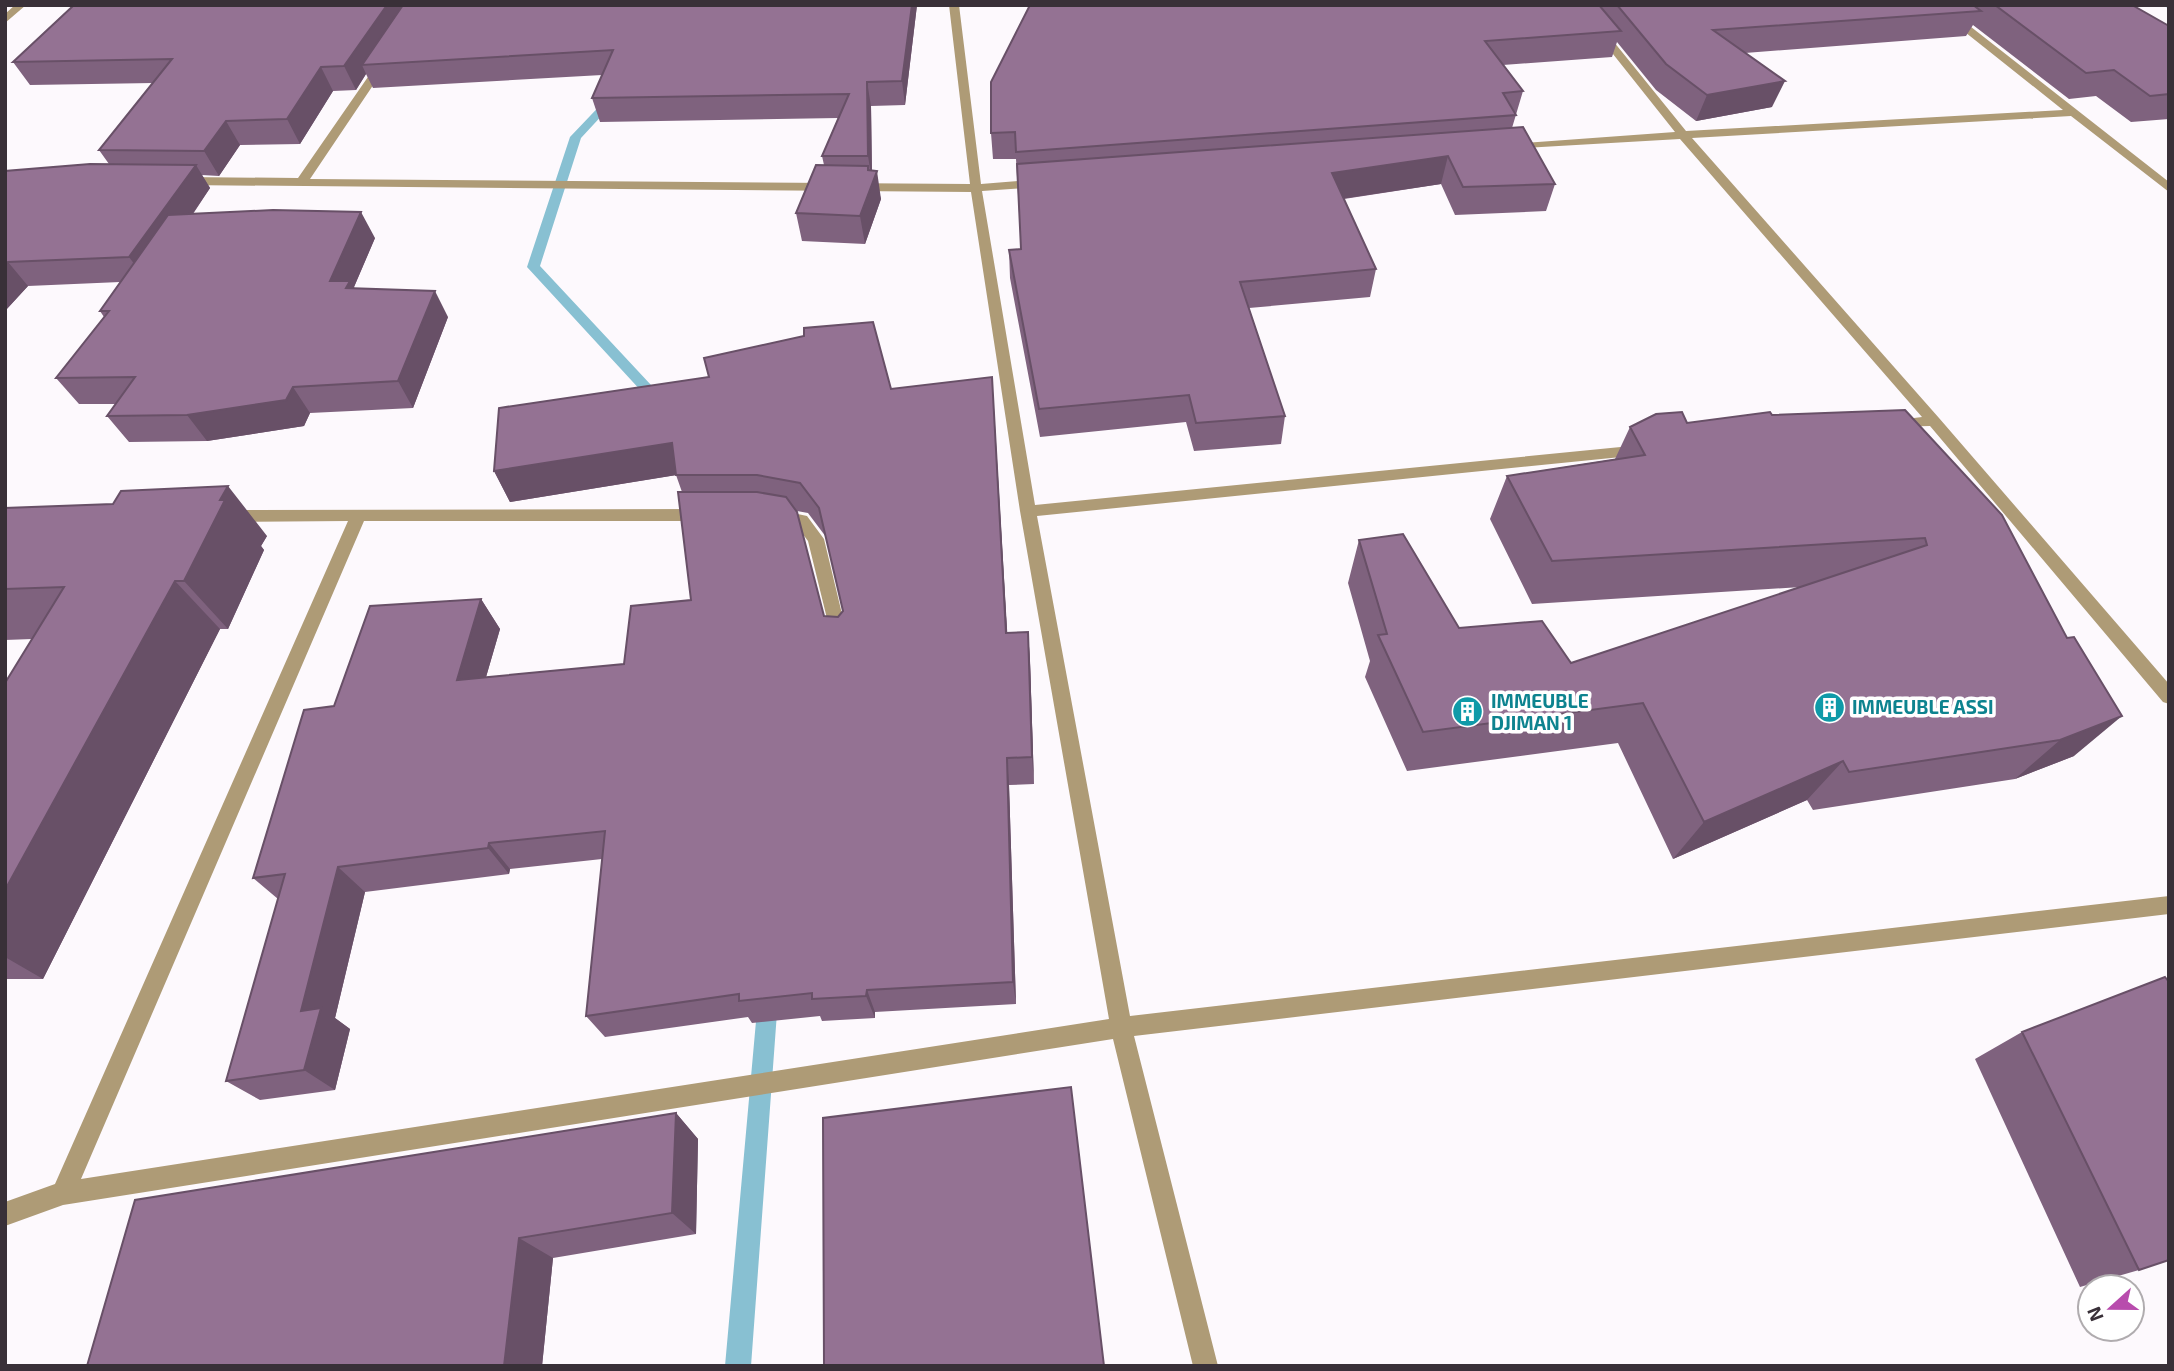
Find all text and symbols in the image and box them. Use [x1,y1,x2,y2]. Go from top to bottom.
place label: IMMEUBLE DJIMAN 1 [1491,689,1589,734]
building icon: IMMEUBLE ASSI [1812,690,1846,724]
building icon: IMMEUBLE DJIMAN 1 [1451,695,1485,729]
place label: IMMEUBLE ASSI [1852,695,1994,718]
north arrow [2076,1273,2146,1343]
text: N [2081,1304,2108,1325]

